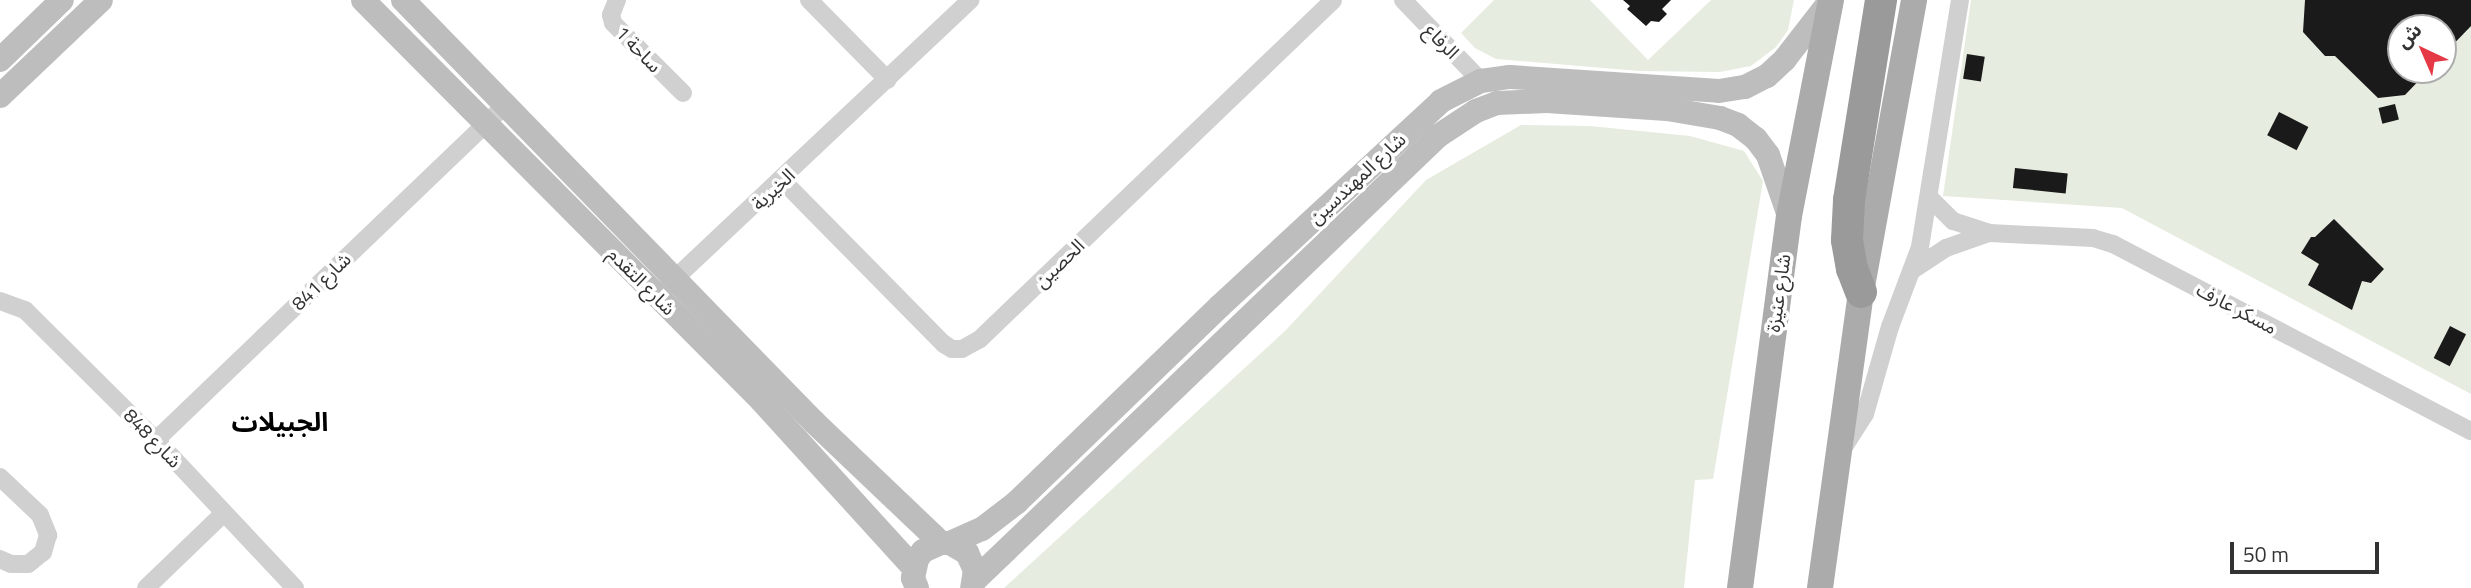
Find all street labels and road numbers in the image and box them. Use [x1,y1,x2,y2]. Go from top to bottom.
street label: الرفاع [1420,19,1464,63]
street label: ساحة 1 [611,21,667,77]
street label: شارع المهندسين [1304,127,1410,229]
street label: الخيرية [747,163,799,215]
street label: الحصين [1029,234,1089,292]
street label: شارع التقدم [603,242,681,320]
street label: شارع 841 [287,247,355,315]
street label: شارع عنيزة [1761,252,1795,334]
street label: مسكر عارف [2193,277,2281,339]
street label: شارع 848 [119,404,187,472]

